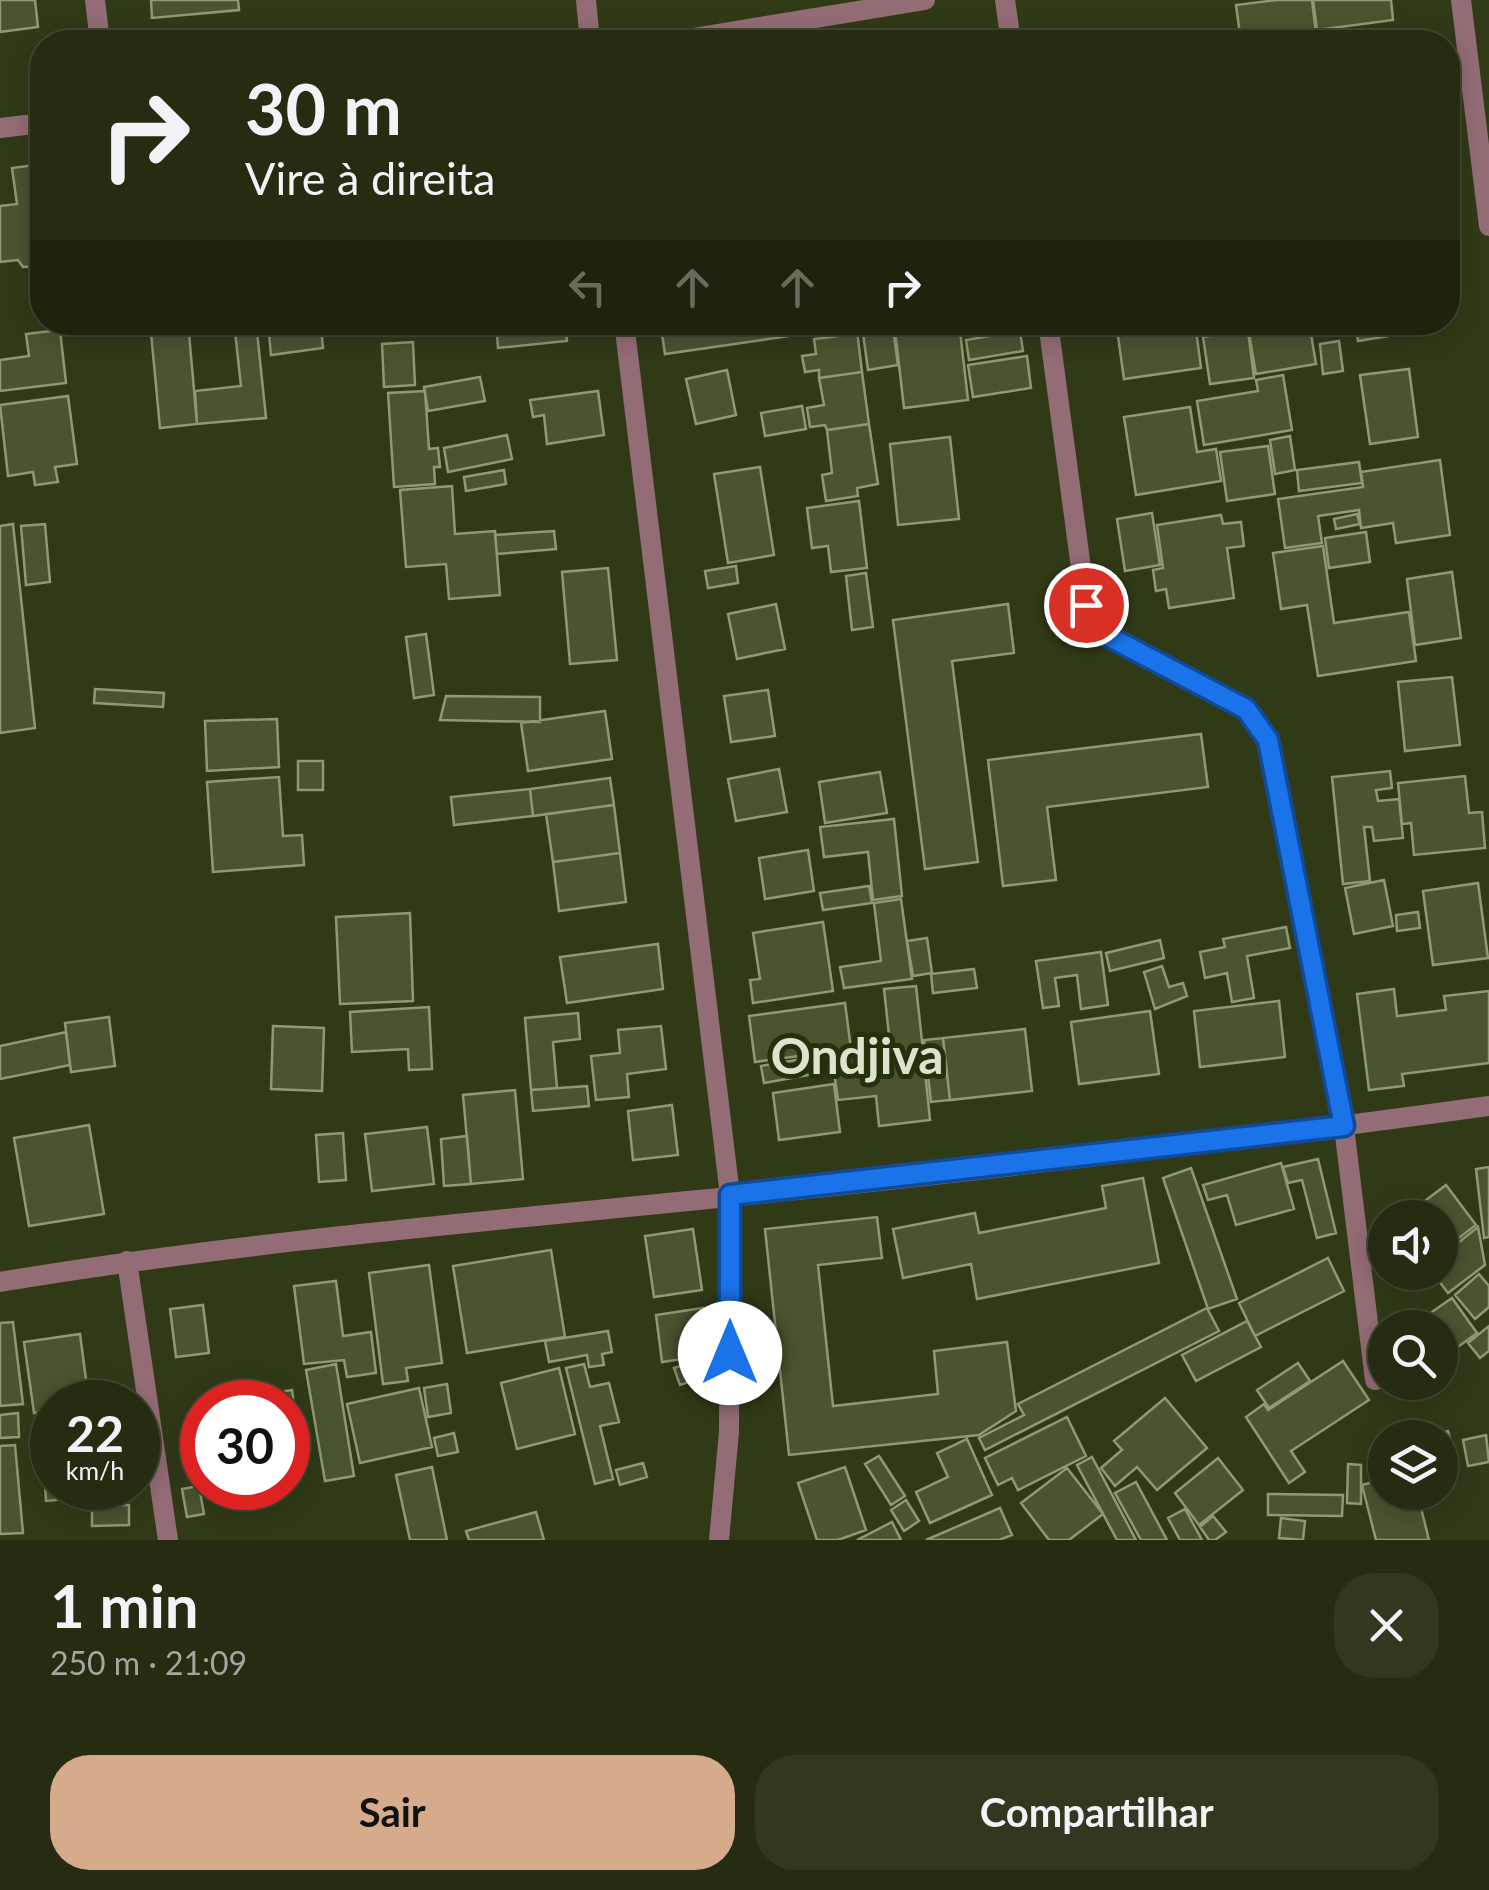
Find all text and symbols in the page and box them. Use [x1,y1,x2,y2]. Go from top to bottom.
text: 30 m [245,66,402,150]
icon: right [80,70,210,200]
text: Vire à direita [245,151,495,205]
icon: left [560,260,615,315]
icon: ahead [665,260,720,315]
icon: ahead [770,260,825,315]
icon: right [875,260,930,315]
pin [1044,563,1129,648]
icon: arrive [1059,578,1114,633]
district label: Ondjiva [770,1025,944,1085]
map controls [1368,1200,1458,1510]
button: sound [1368,1200,1458,1290]
position arrow [678,1301,782,1405]
button: search [1368,1310,1458,1400]
speed limit sign: 30 [180,1380,310,1510]
text: 22 [66,1403,124,1463]
button: layers [1368,1420,1458,1510]
text: km/h [66,1455,124,1485]
text: 1 min [50,1569,199,1641]
button: close [1334,1573,1439,1678]
text: 250 m · 21:09 [50,1643,247,1682]
button: Sair [50,1755,735,1870]
button: Compartilhar [755,1755,1439,1870]

